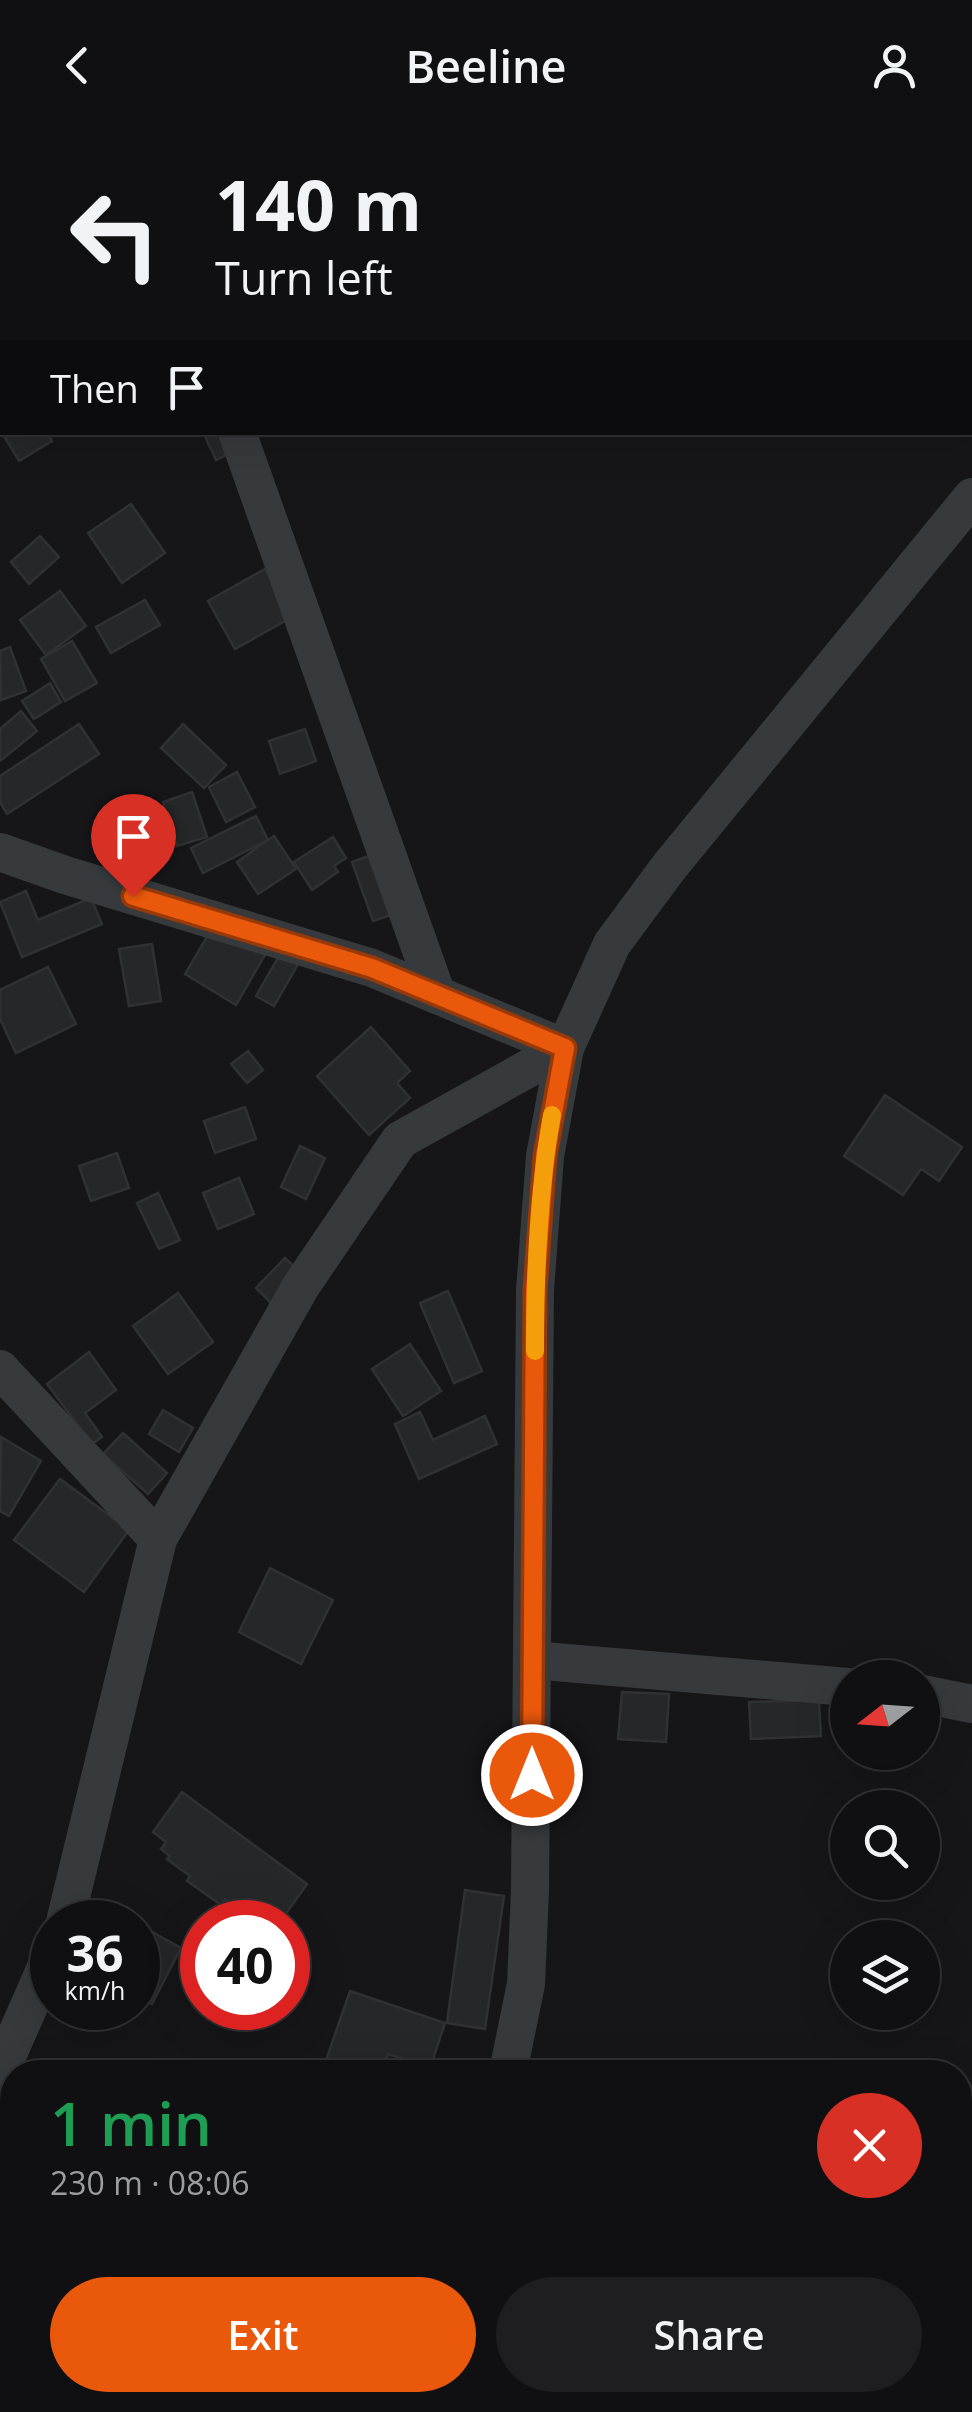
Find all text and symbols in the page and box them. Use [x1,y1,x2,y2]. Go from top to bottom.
text: Beeline [405,35,567,96]
icon: back [50,38,105,93]
icon: person [867,38,922,93]
text: 140 m [215,156,422,252]
icon: left [50,170,180,300]
text: Turn left [215,247,393,308]
icon: arrive [159,360,214,415]
text: Then [50,362,139,414]
pin [91,794,176,897]
icon: arrive [106,809,161,864]
north arrow [830,1660,940,1770]
map controls [830,1660,940,2030]
position arrow [480,1723,584,1827]
button: search [830,1790,940,1900]
speed limit sign: 40 [180,1900,310,2030]
text: 36 [66,1919,124,1987]
button: layers [830,1920,940,2030]
text: km/h [65,1973,125,2007]
text: 1 min [50,2082,212,2164]
button: close [817,2093,922,2198]
text: 230 m · 08:06 [50,2161,249,2204]
button: Exit [50,2277,476,2392]
button: Share [496,2277,922,2392]

